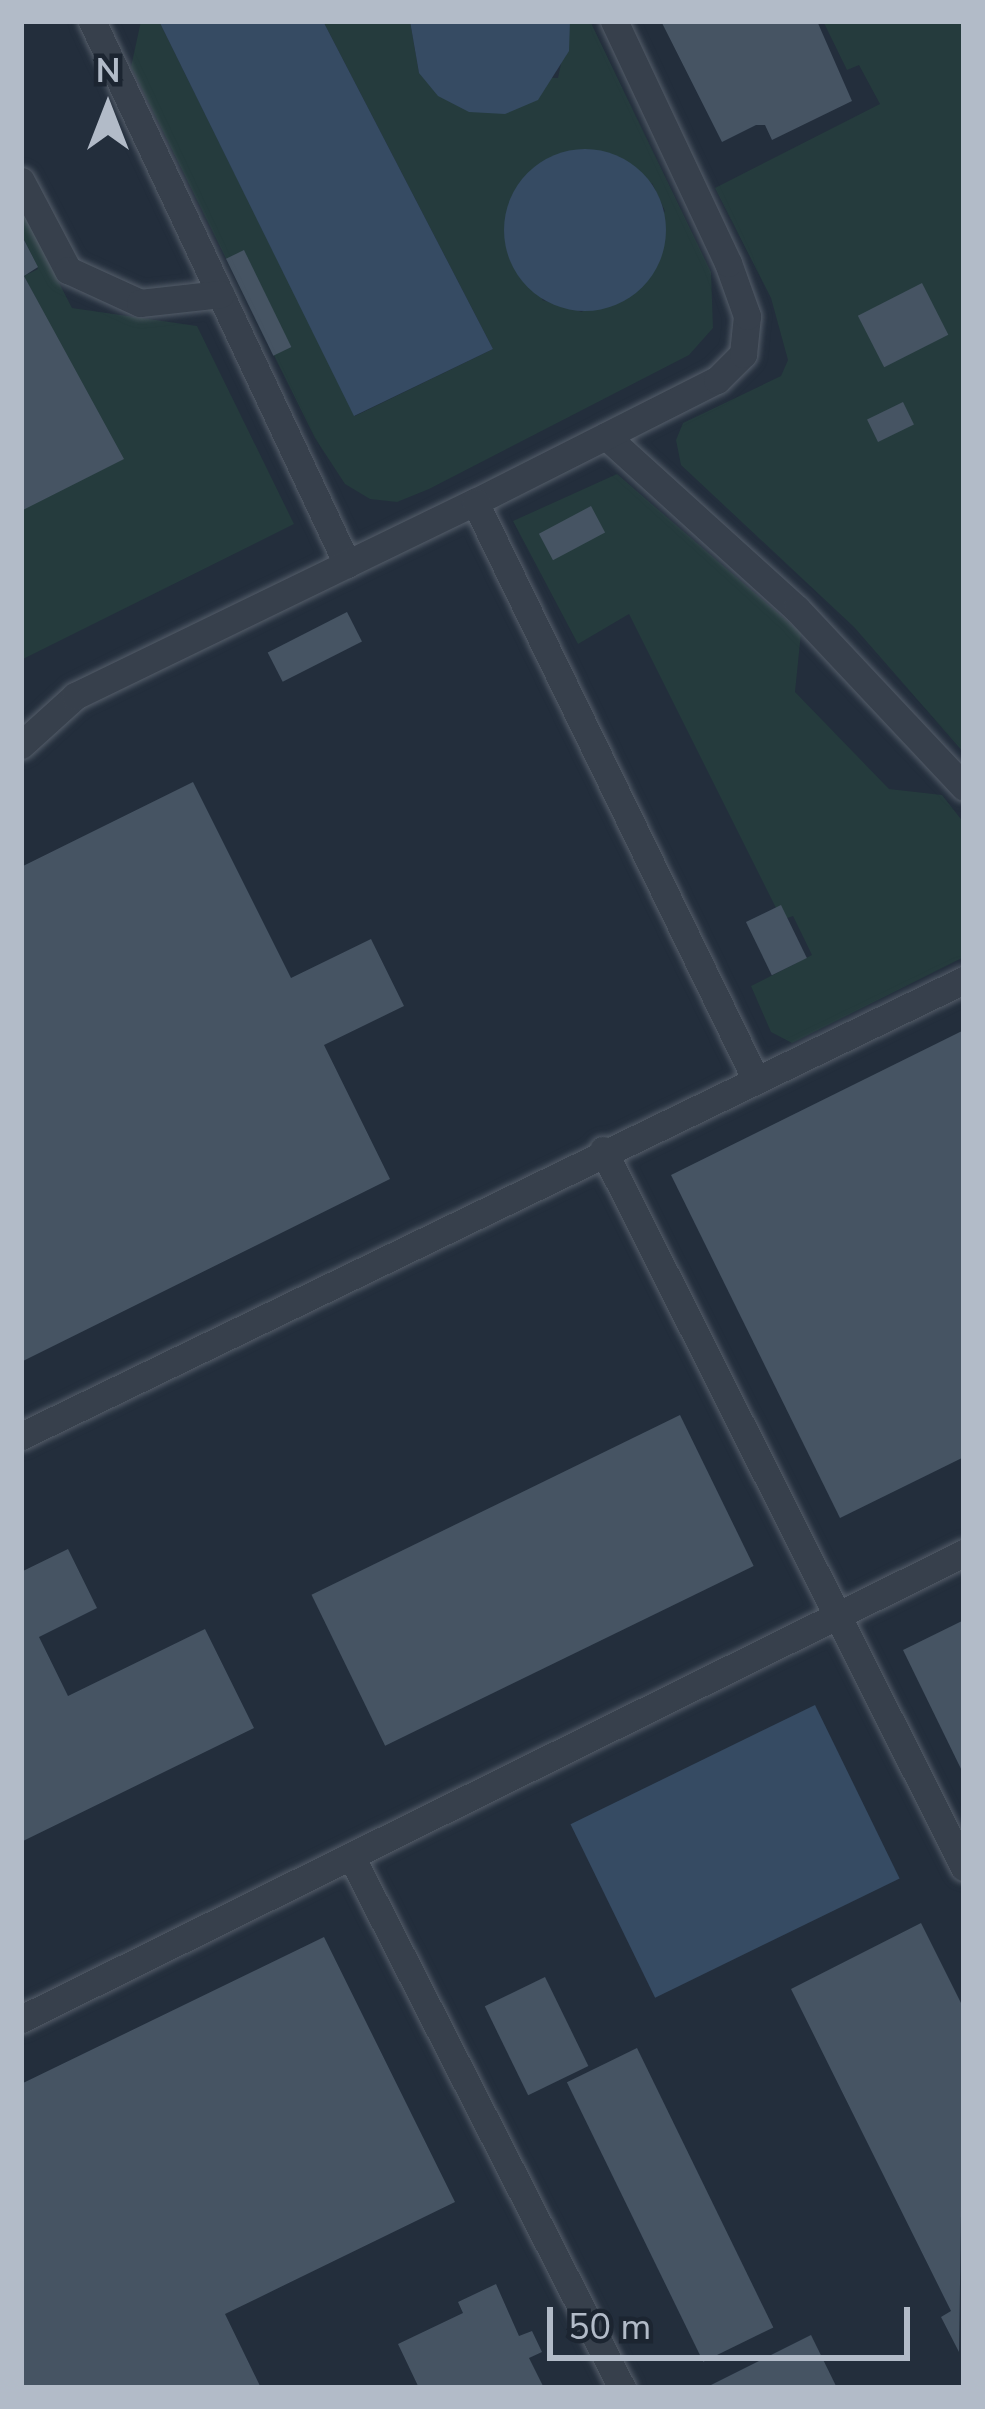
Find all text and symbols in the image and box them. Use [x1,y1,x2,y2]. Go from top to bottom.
north arrow [48,48,168,168]
text: N [96,49,120,94]
scale bar [553,2283,916,2357]
text: 50 m [568,2303,651,2352]

